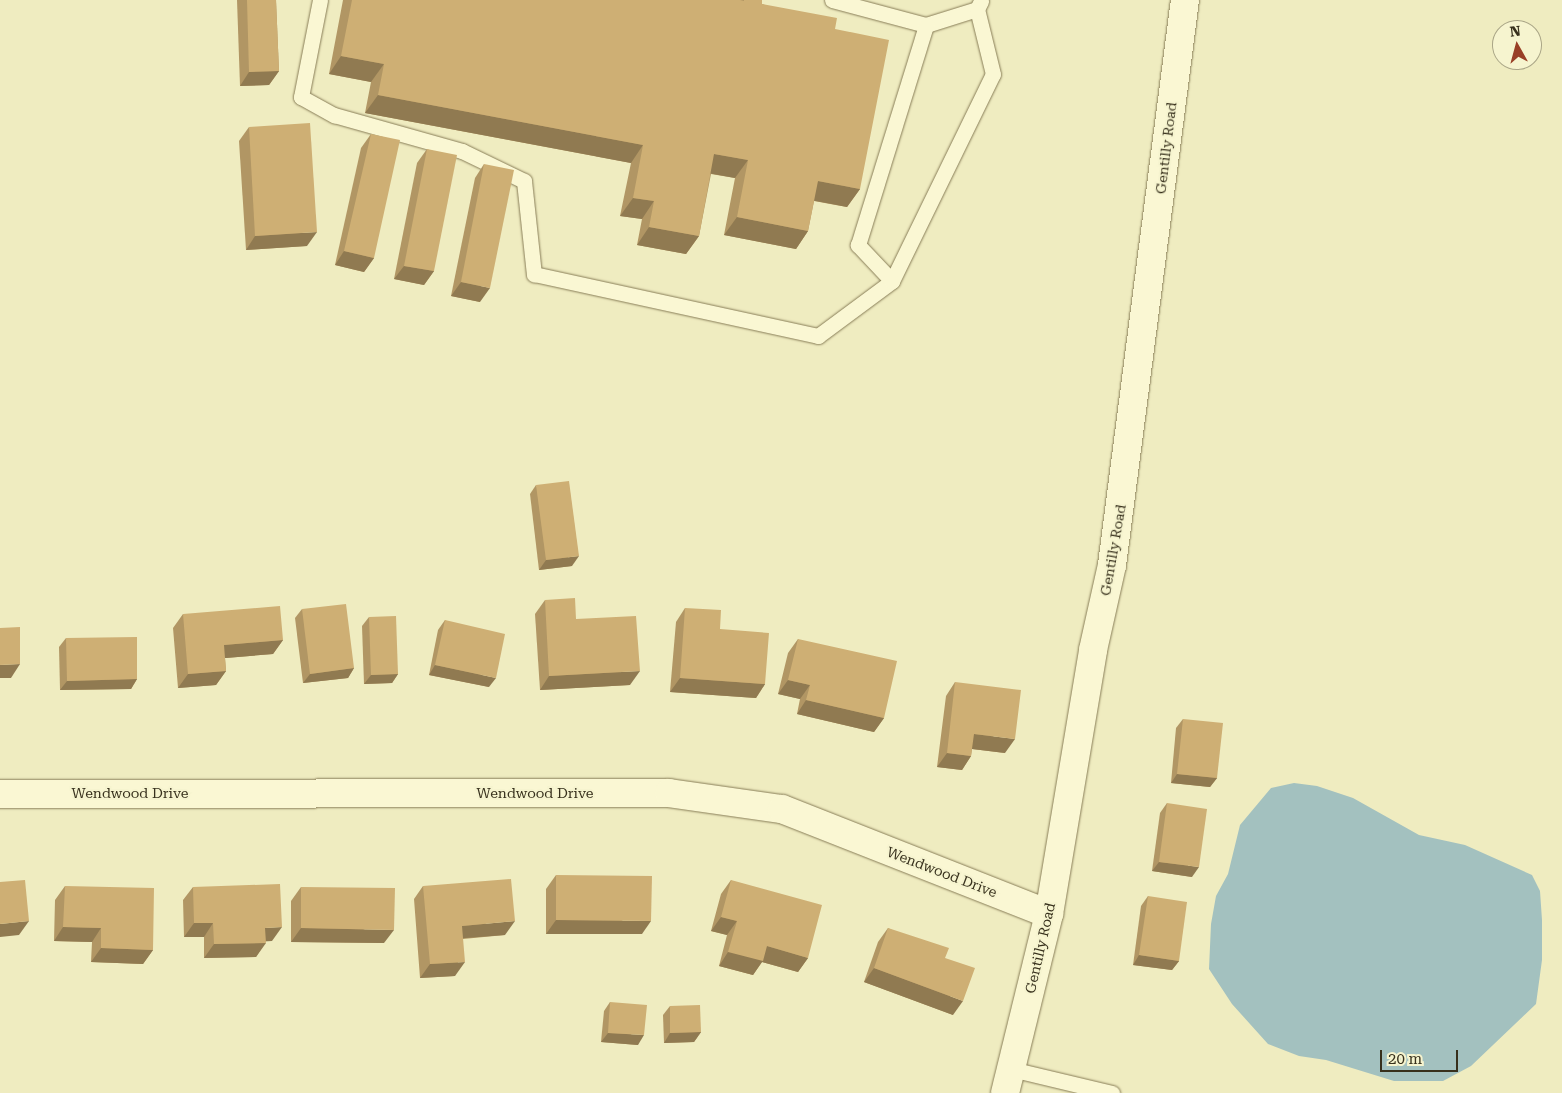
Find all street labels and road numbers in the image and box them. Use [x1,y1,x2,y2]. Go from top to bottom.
street label: Gentilly Road [1152,101,1180,195]
street label: Gentilly Road [1097,503,1129,597]
street label: Wendwood Drive [72,785,188,801]
street label: Wendwood Drive [477,785,593,801]
street label: Wendwood Drive [884,843,1000,901]
street label: Gentilly Road [1021,901,1059,995]

